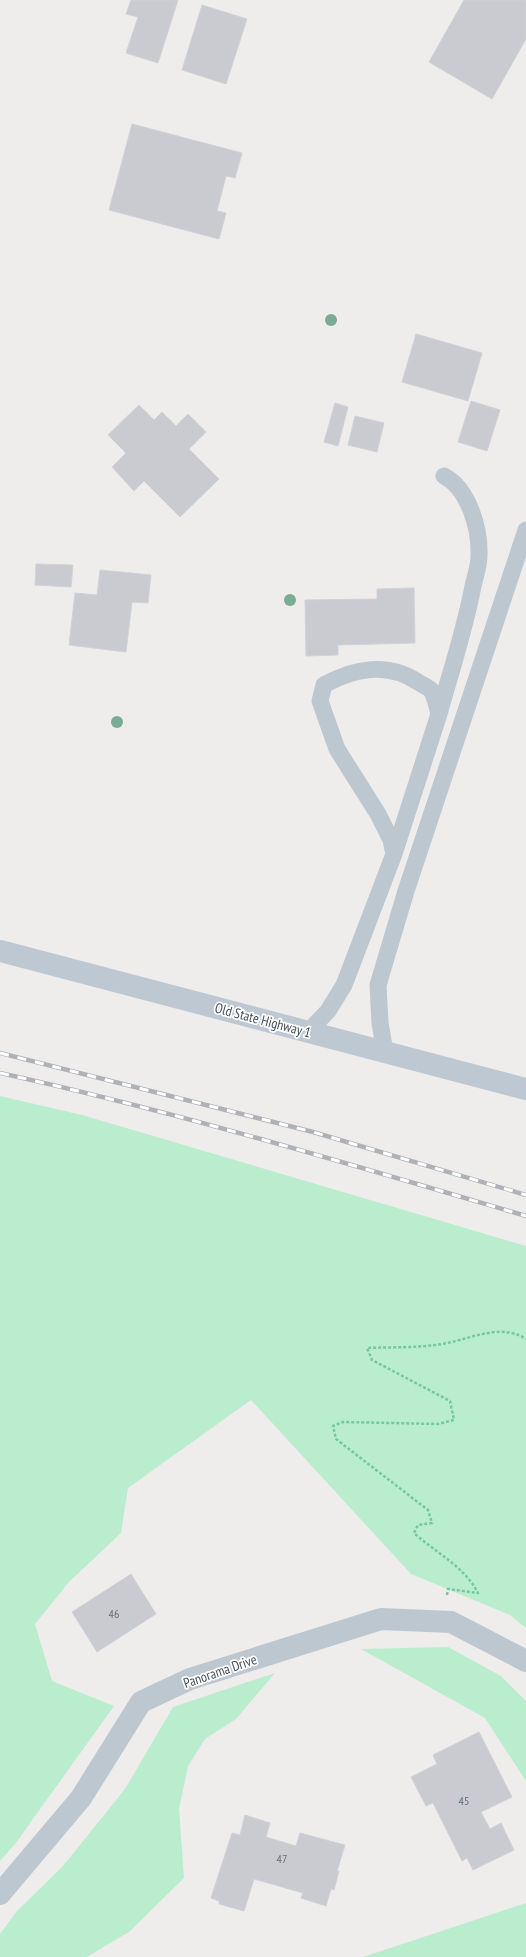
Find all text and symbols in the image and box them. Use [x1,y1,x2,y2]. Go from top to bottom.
street label: Old State Highway 1 [213,999,313,1041]
house number: 46 [109,1606,119,1621]
street label: Panorama Drive [181,1650,259,1692]
house number: 45 [459,1793,469,1808]
house number: 47 [277,1851,287,1866]

